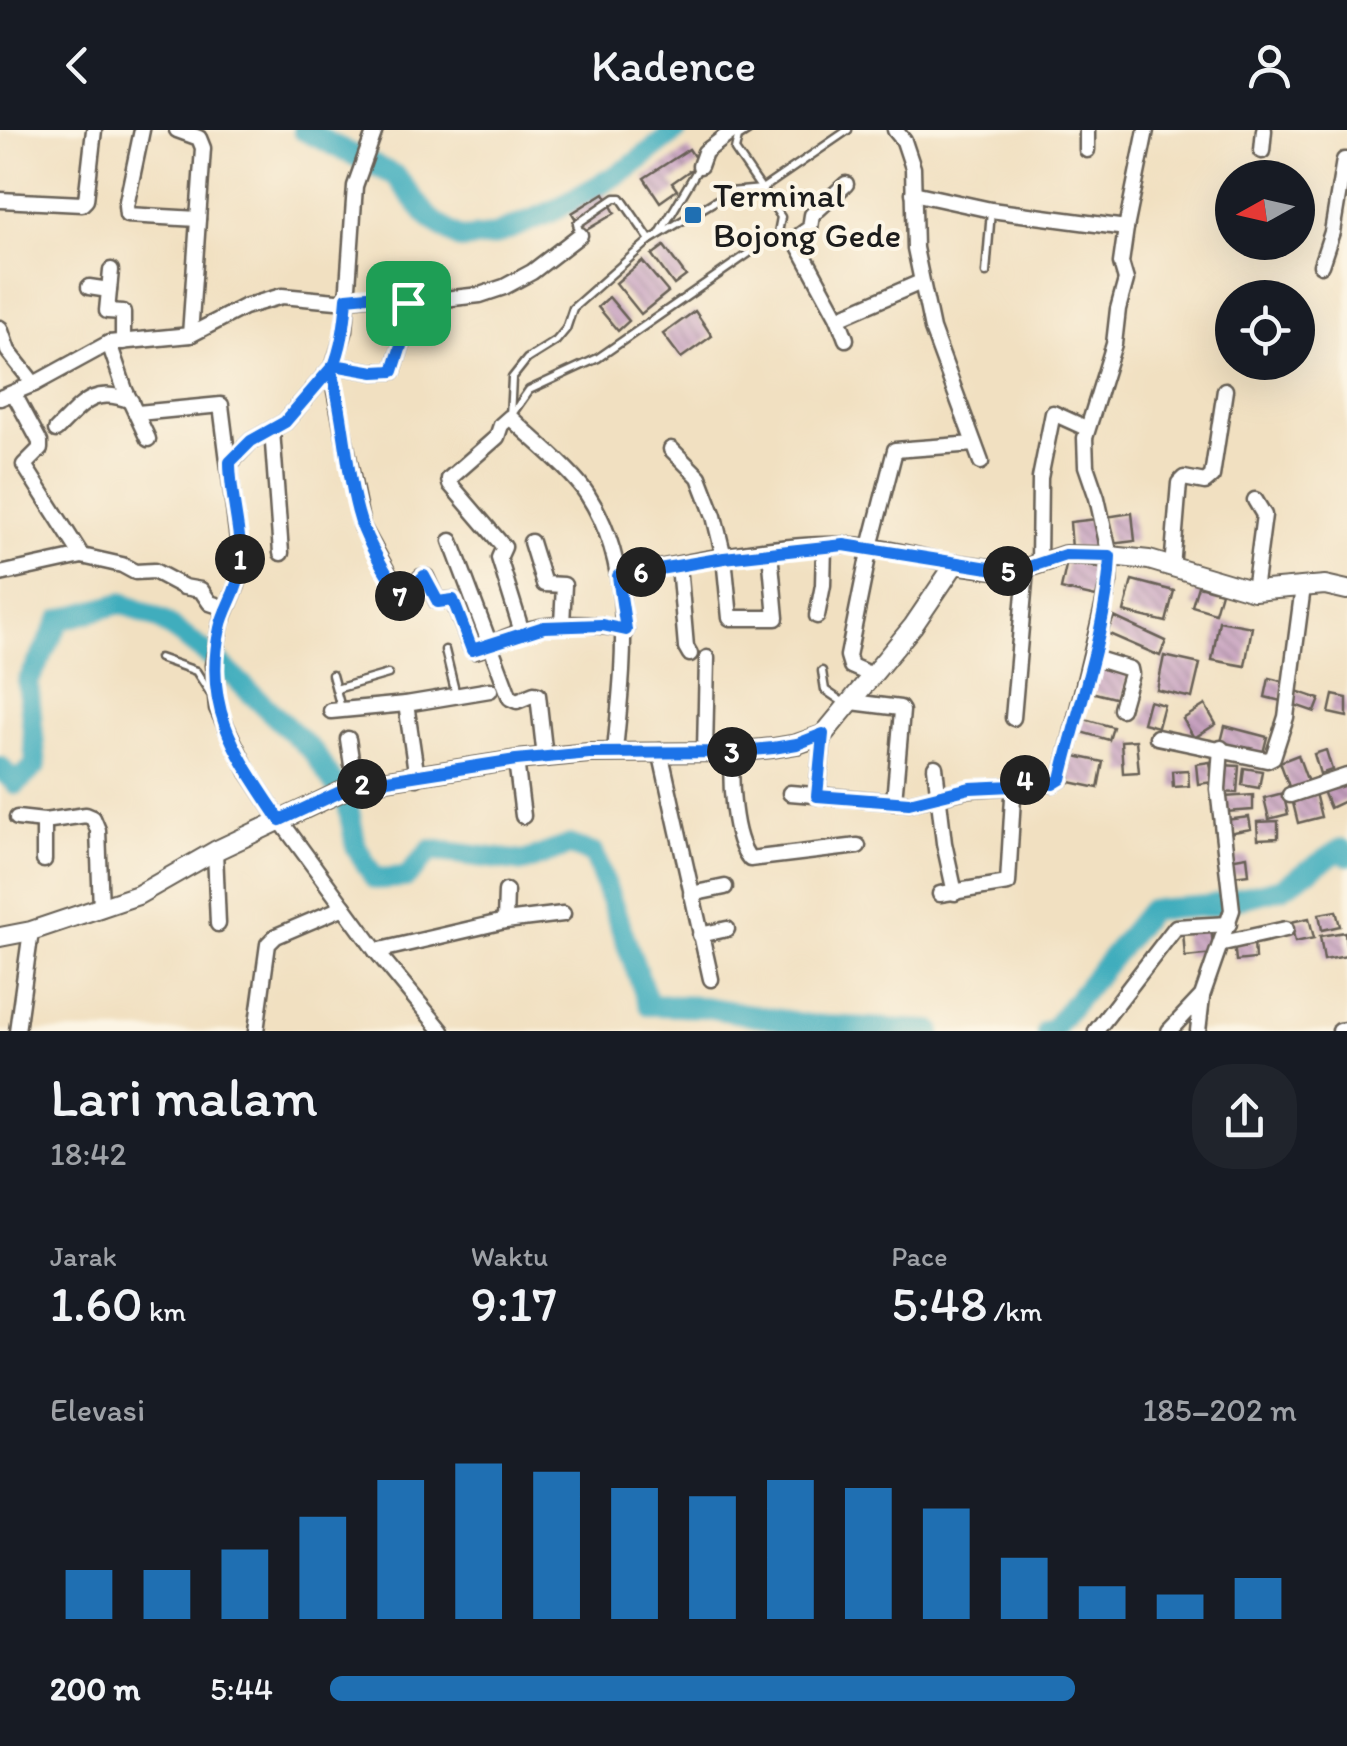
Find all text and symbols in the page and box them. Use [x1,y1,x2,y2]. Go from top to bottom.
icon: back [50,38,105,93]
text: Kadence [591,38,756,92]
icon: person [1242,38,1297,93]
north arrow [1215,160,1315,260]
map controls [1215,160,1315,380]
place label: Terminal Bojong Gede [713,174,901,256]
marker: Terminal Bojong Gede [682,204,704,226]
pin [366,261,451,346]
icon: arrive [381,276,436,331]
button: locate [1215,280,1315,380]
pin: 1 [215,534,265,584]
text: 1 [234,542,247,576]
pin: 5 [983,546,1033,596]
pin: 6 [616,547,666,597]
text: 5 [1001,554,1015,588]
text: 6 [634,555,648,589]
pin: 7 [375,571,425,621]
text: 7 [393,579,407,613]
pin: 3 [707,727,757,777]
text: 3 [724,735,740,769]
pin: 4 [1000,755,1050,805]
pin: 2 [337,759,387,809]
text: 4 [1017,763,1033,797]
text: 2 [355,767,369,801]
text: Lari malam [50,1064,318,1130]
button: share [1192,1064,1297,1169]
text: 18:42 [50,1135,126,1173]
text: Jarak [50,1239,117,1273]
text: Waktu [471,1239,548,1273]
text: Pace [891,1239,947,1273]
text: 1.60 [50,1273,143,1334]
text: 9:17 [471,1273,557,1334]
text: 5:48 [891,1273,987,1334]
text: km [143,1294,186,1328]
text: /km [987,1294,1042,1328]
text: Elevasi [50,1391,145,1429]
text: 185–202 m [1142,1391,1297,1429]
text: 200 m [50,1670,140,1708]
text: 5:44 [210,1670,273,1708]

